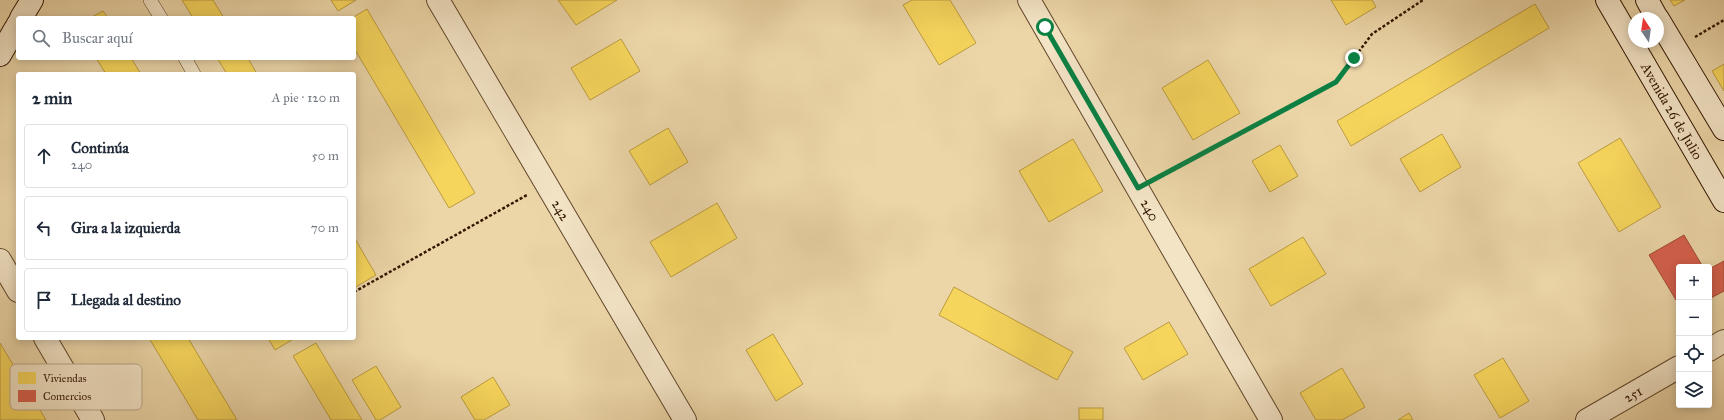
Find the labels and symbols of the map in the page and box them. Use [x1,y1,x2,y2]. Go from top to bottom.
north arrow [1628,12,1664,48]
route start [1036,18,1054,36]
route end [1345,49,1363,67]
street label: Avenida 26 de Julio [1636,59,1706,163]
street label: 240 [1136,196,1163,224]
street label: 242 [548,197,573,224]
legend [10,364,142,410]
text: Viviendas [42,372,87,385]
street label: 251 [1621,382,1646,407]
text: Comercios [43,390,91,403]

